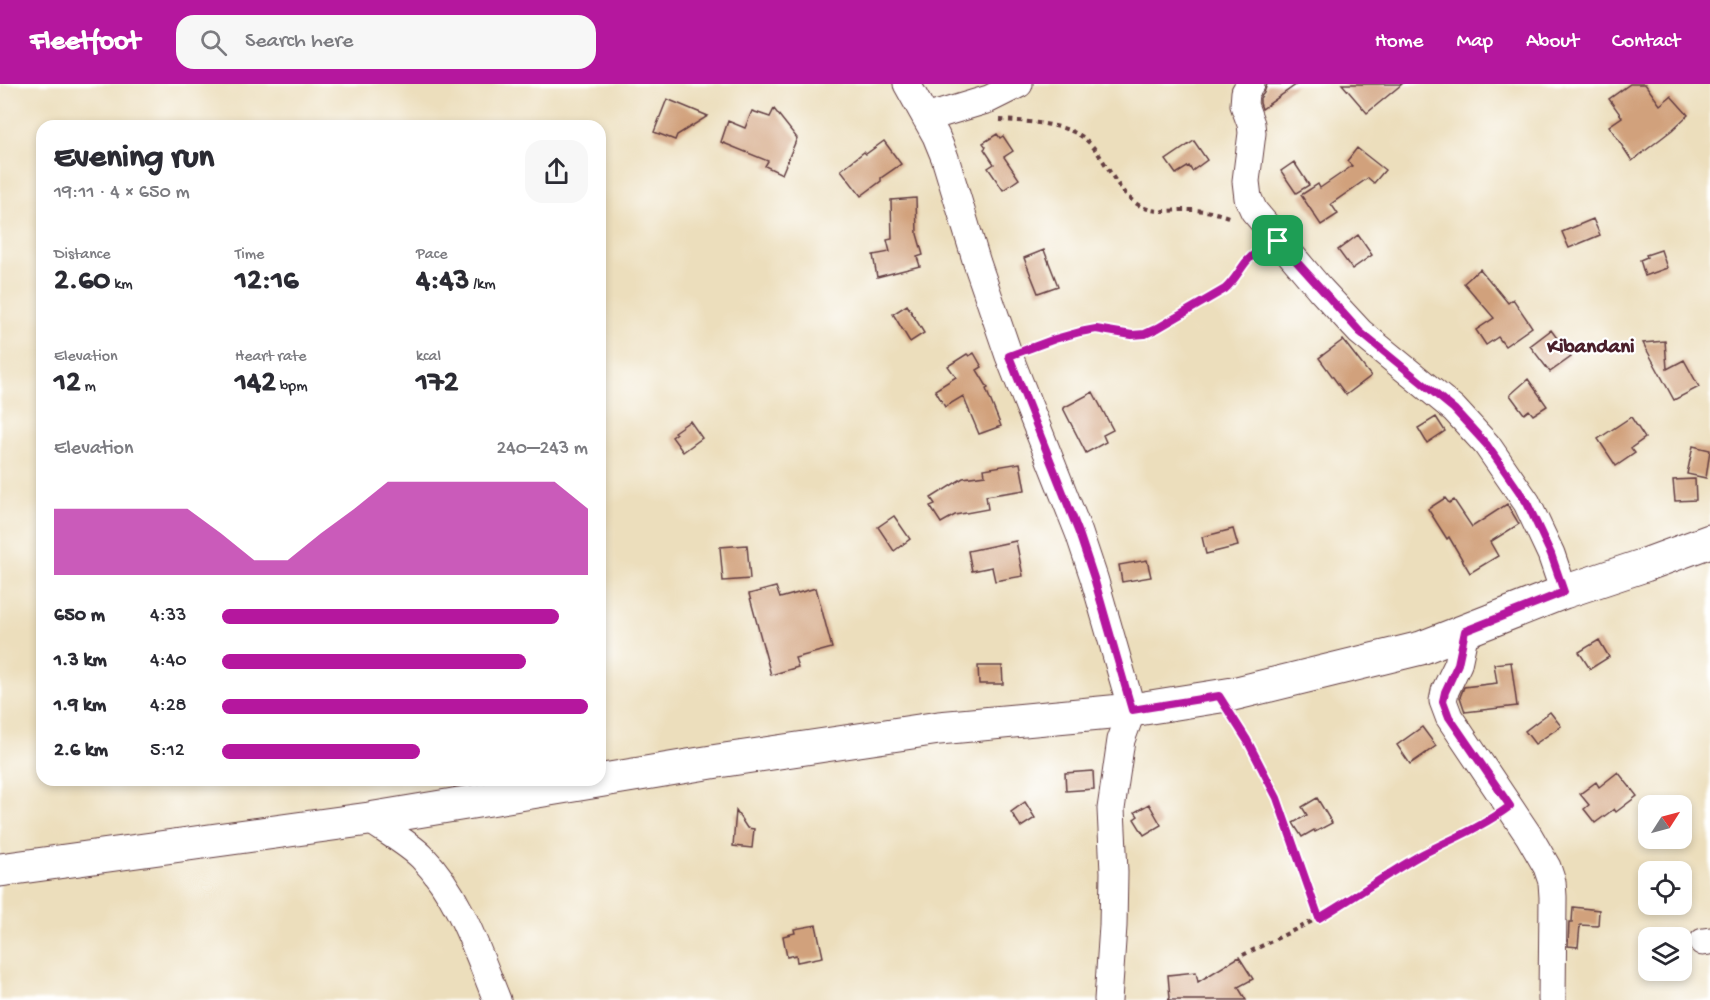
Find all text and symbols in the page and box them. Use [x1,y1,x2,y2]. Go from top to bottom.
search box [176,15,596,69]
text: Fleetfoot [30,26,140,59]
icon: search [197,26,230,59]
text: Search here [245,29,353,55]
text: Home [1375,30,1423,55]
text: Map [1456,30,1493,55]
text: About [1526,30,1579,55]
text: Contact [1612,30,1680,55]
text: Evening run [54,140,214,178]
button: share [525,140,588,203]
text: 19:11 · 4 × 650 m [54,182,190,205]
pin [1252,215,1303,266]
icon: arrive [1261,224,1294,257]
text: Distance [54,246,111,265]
text: Time [235,246,264,265]
text: Pace [416,246,447,265]
text: 2.60 [54,265,110,300]
text: 12:16 [235,265,299,300]
text: 4:43 [416,265,469,300]
text: km [110,276,133,295]
text: /km [469,276,496,295]
district label: Kibandani [1546,336,1635,361]
text: Elevation [54,348,118,367]
text: Heart rate [235,348,307,367]
text: kcal [416,348,441,367]
text: 12 [54,367,81,402]
text: 142 [235,367,276,402]
text: 172 [416,367,458,402]
text: m [81,378,96,397]
text: bpm [276,378,307,397]
text: Elevation [54,438,134,461]
text: 240–243 m [497,438,588,461]
text: 650 m [54,605,105,628]
text: 4:33 [150,605,187,628]
text: 1.3 km [54,650,107,673]
text: 4:40 [150,650,187,673]
text: 1.9 km [54,695,106,718]
text: 4:28 [150,695,187,718]
text: 2.6 km [54,740,108,763]
text: 5:12 [150,740,185,763]
north arrow [1638,795,1692,849]
map controls [1638,795,1692,981]
button: locate [1638,861,1692,915]
button: layers [1638,927,1692,981]

